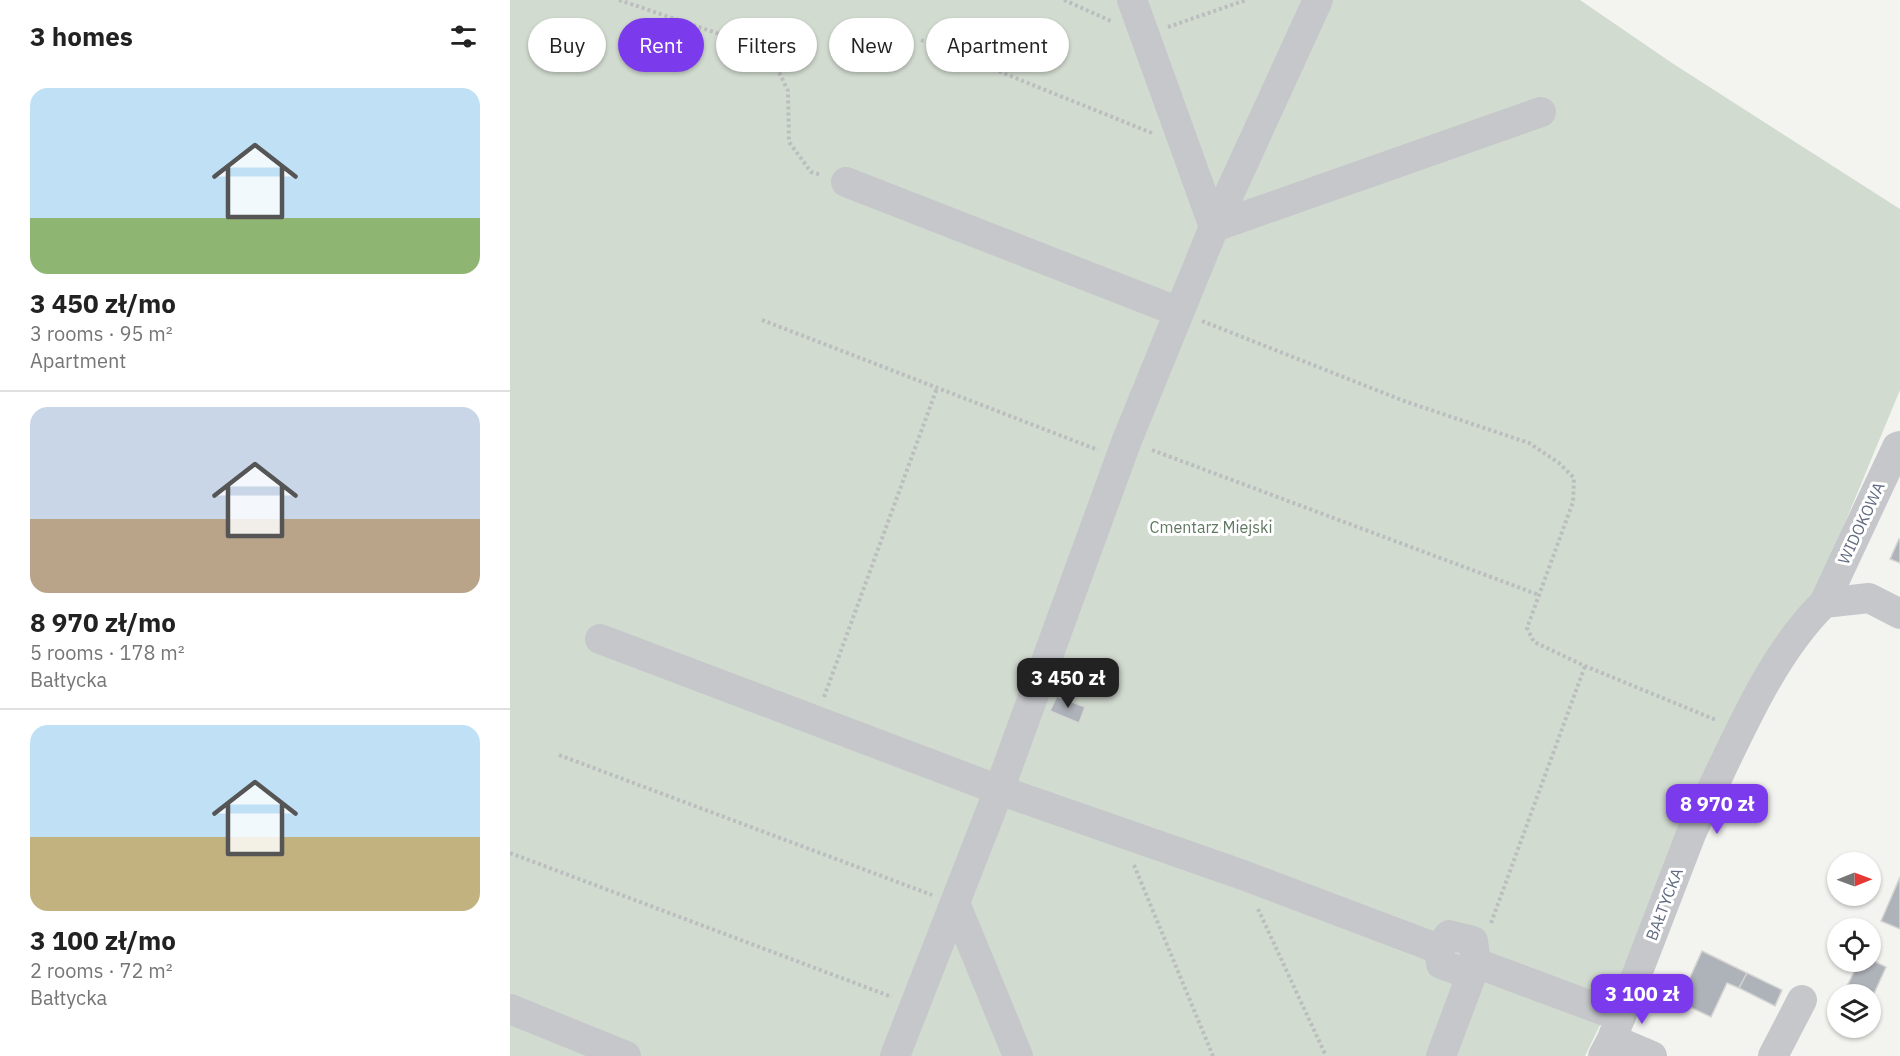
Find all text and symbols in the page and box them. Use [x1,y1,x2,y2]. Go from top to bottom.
chip: Buy [528,18,606,72]
chip: Rent [618,18,704,72]
chip: Filters [716,18,817,72]
chip: New [829,18,914,72]
chip: Apartment [926,18,1069,72]
text: 3 homes [30,19,133,53]
icon: filters [447,20,480,53]
icon: home [201,127,309,235]
text: 3 450 zł/mo [30,286,176,320]
text: 3 rooms · 95 m² [30,320,173,347]
text: Apartment [30,347,126,374]
icon: home [201,446,309,554]
street label: WIDOKOWA [1833,479,1889,567]
park label: Cmentarz Miejski [1149,517,1273,537]
text: 8 970 zł/mo [30,605,176,639]
text: 5 rooms · 178 m² [30,639,185,666]
pin: 3 450 zł [1006,658,1130,709]
text: 3 450 zł [1031,664,1105,691]
text: Bałtycka [30,666,107,693]
icon: home [201,764,309,872]
pin: 8 970 zł [1655,784,1779,835]
text: 8 970 zł [1680,790,1754,817]
north arrow [1827,852,1881,906]
map controls [1827,852,1881,1038]
street label: BAŁTYCKA [1641,865,1687,943]
button: locate [1827,918,1881,972]
text: 3 100 zł/mo [30,923,176,957]
text: 2 rooms · 72 m² [30,957,173,984]
pin: 3 100 zł [1580,974,1704,1025]
text: 3 100 zł [1605,980,1679,1007]
text: Bałtycka [30,984,107,1011]
button: layers [1827,984,1881,1038]

